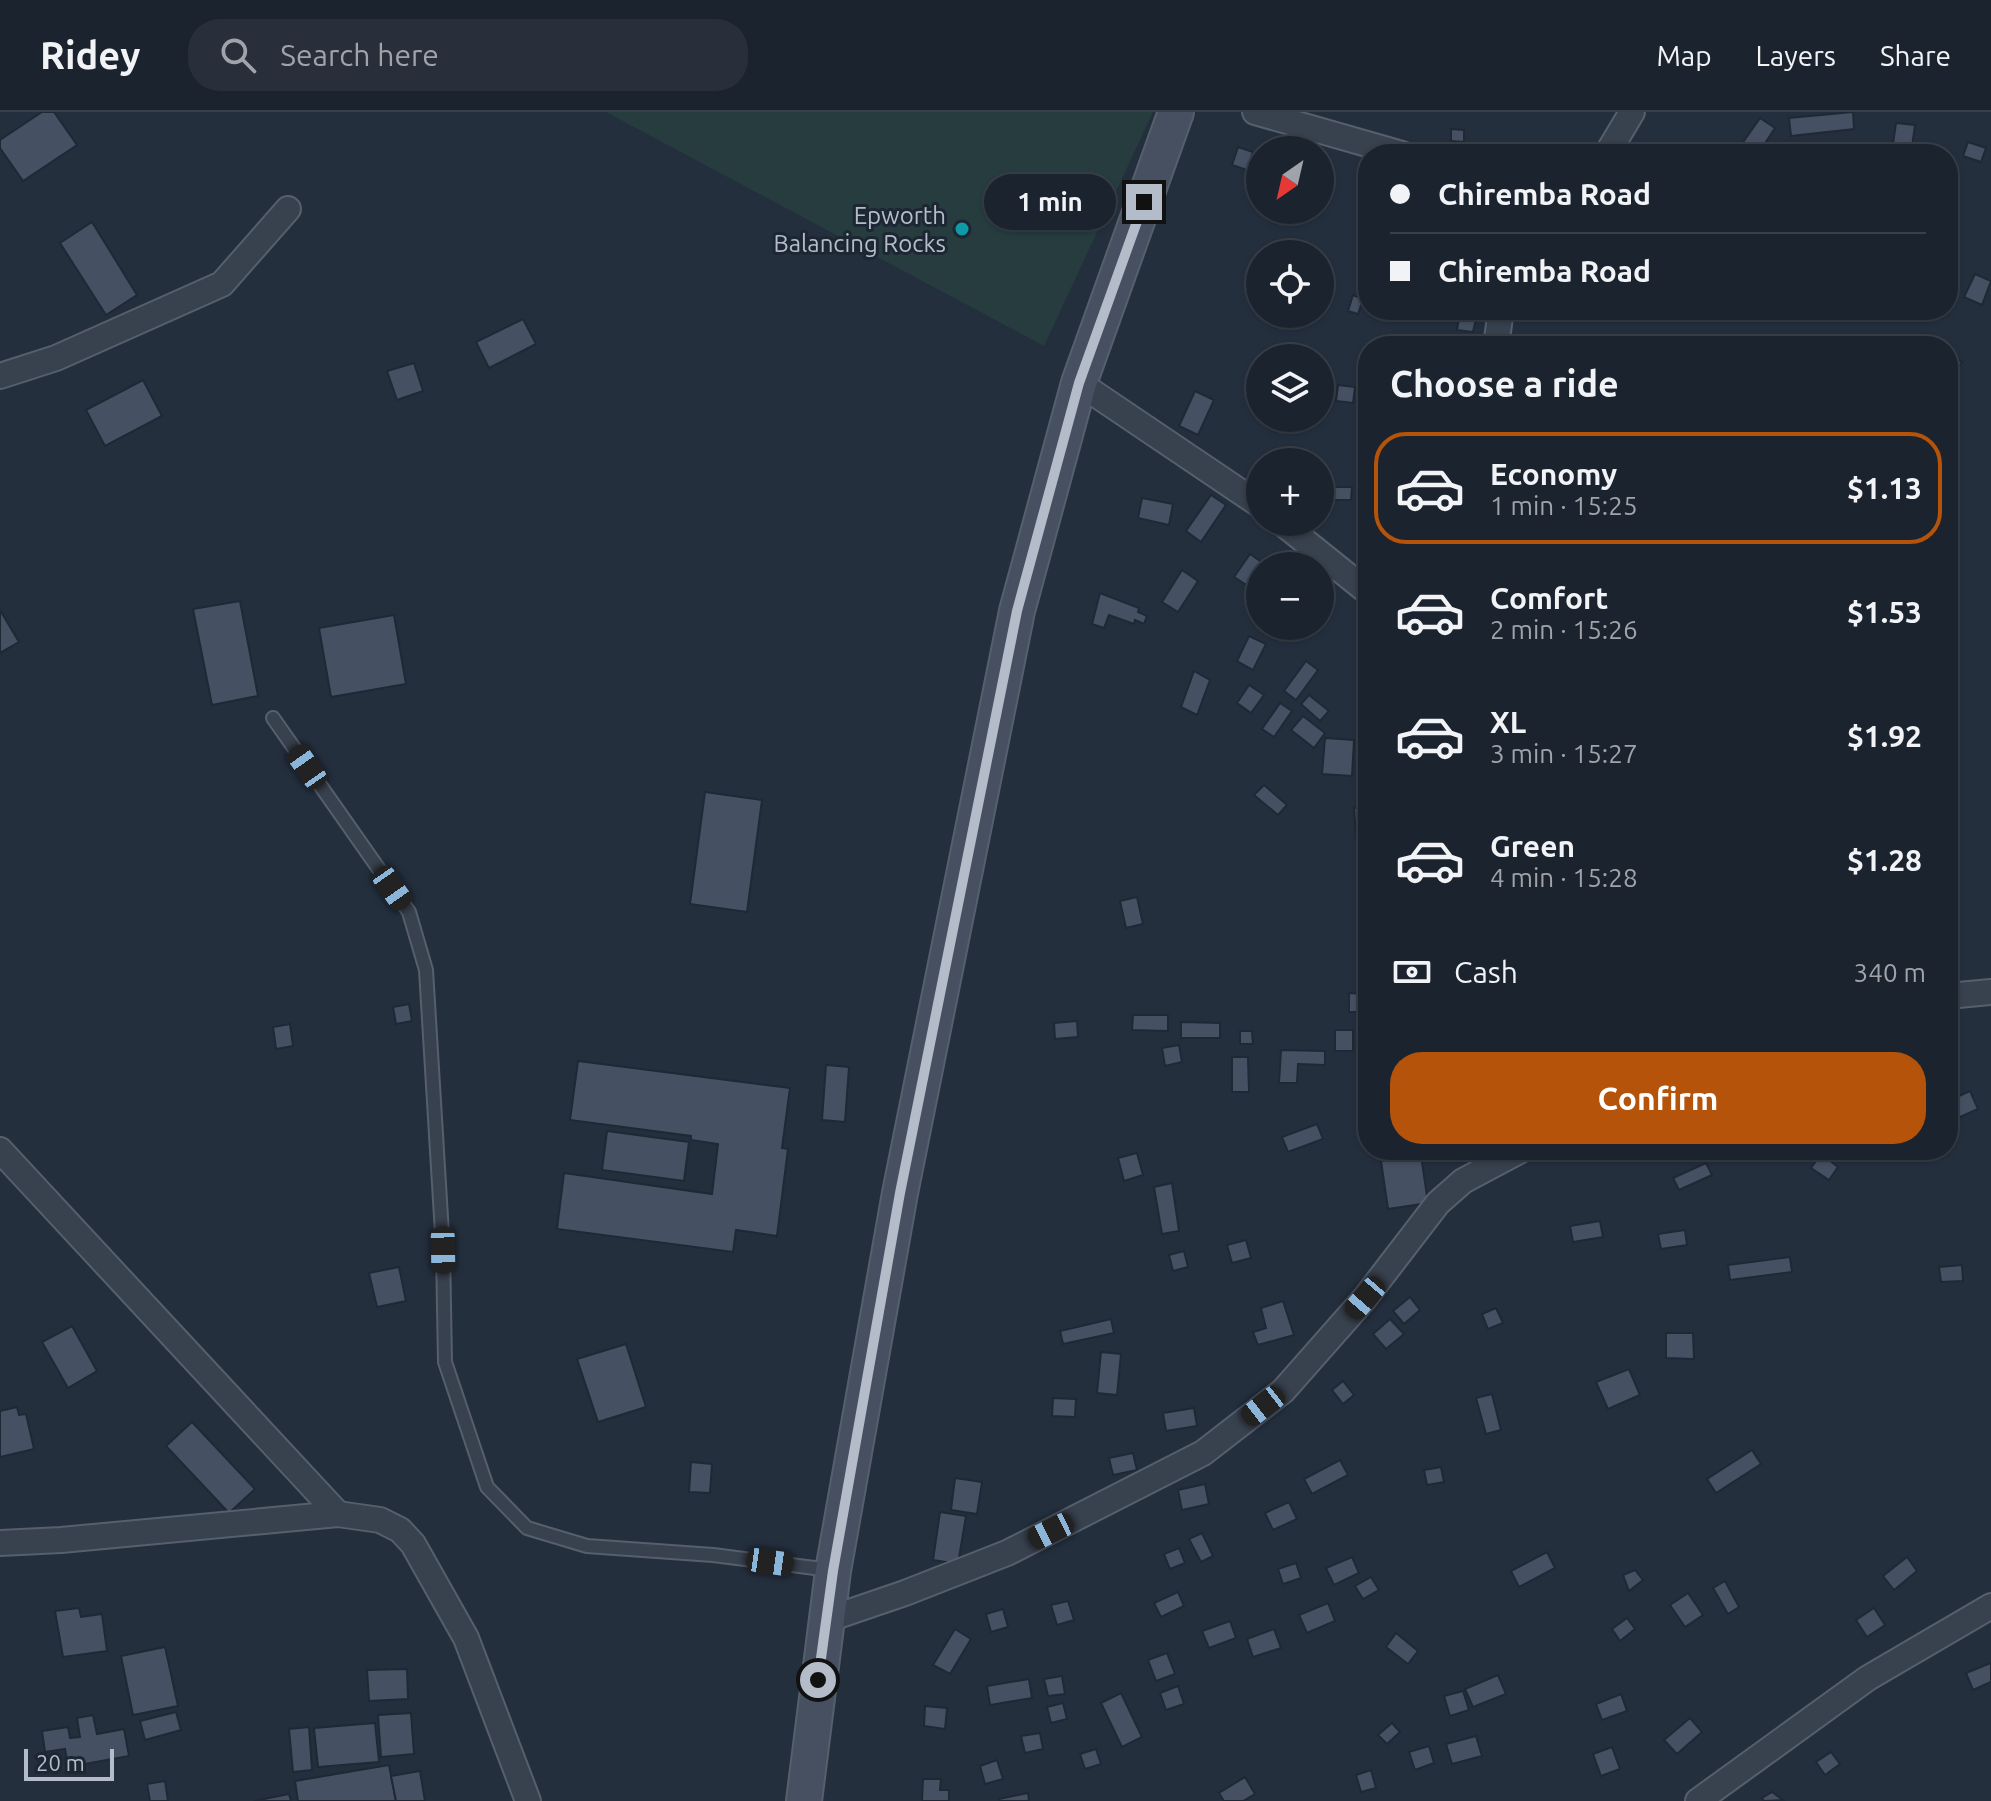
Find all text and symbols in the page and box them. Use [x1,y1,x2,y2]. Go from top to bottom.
search box [188,19,748,91]
icon: search [216,33,260,77]
text: Ridey [40,34,140,76]
text: Search here [280,38,439,72]
text: Map [1656,40,1712,71]
text: Layers [1756,40,1836,71]
text: Share [1880,40,1951,71]
north arrow [1246,136,1334,224]
map controls [1246,136,1334,640]
callout: 1 min [984,174,1116,230]
text: Chiremba Road [1438,177,1651,211]
route end [1126,184,1162,220]
text: 1 min [1017,187,1083,216]
place label: Epworth Balancing Rocks [773,202,946,257]
marker: Epworth Balancing Rocks [953,220,971,238]
button: locate [1246,240,1334,328]
text: Chiremba Road [1438,254,1651,288]
button: layers [1246,344,1334,432]
text: Choose a ride [1390,363,1619,404]
button: + [1246,448,1334,536]
icon: car [1394,452,1466,524]
text: Economy [1490,457,1617,491]
text: $1.13 [1847,471,1922,505]
text: 1 min · 15:25 [1490,491,1638,520]
button: − [1246,552,1334,640]
icon: car [1394,576,1466,648]
text: Comfort [1490,581,1608,615]
text: $1.53 [1847,595,1922,629]
text: 2 min · 15:26 [1490,615,1638,644]
icon: car [1394,700,1466,772]
text: XL [1490,705,1526,739]
text: $1.92 [1847,719,1922,753]
text: 3 min · 15:27 [1490,739,1638,768]
car [283,740,331,794]
icon: car [1394,824,1466,896]
text: Green [1490,829,1575,863]
text: $1.28 [1847,843,1922,877]
car [368,861,416,915]
text: 4 min · 15:28 [1490,863,1638,892]
icon: cash [1390,950,1434,994]
text: Cash [1454,955,1518,989]
text: 340 m [1854,958,1926,987]
button: Confirm [1390,1052,1926,1144]
car [431,1226,455,1274]
car [1340,1272,1390,1324]
car [1237,1382,1289,1430]
car [1024,1510,1078,1552]
car [745,1547,795,1577]
route start [800,1662,836,1698]
scale bar [24,1745,114,1781]
text: 20 m [36,1750,85,1775]

